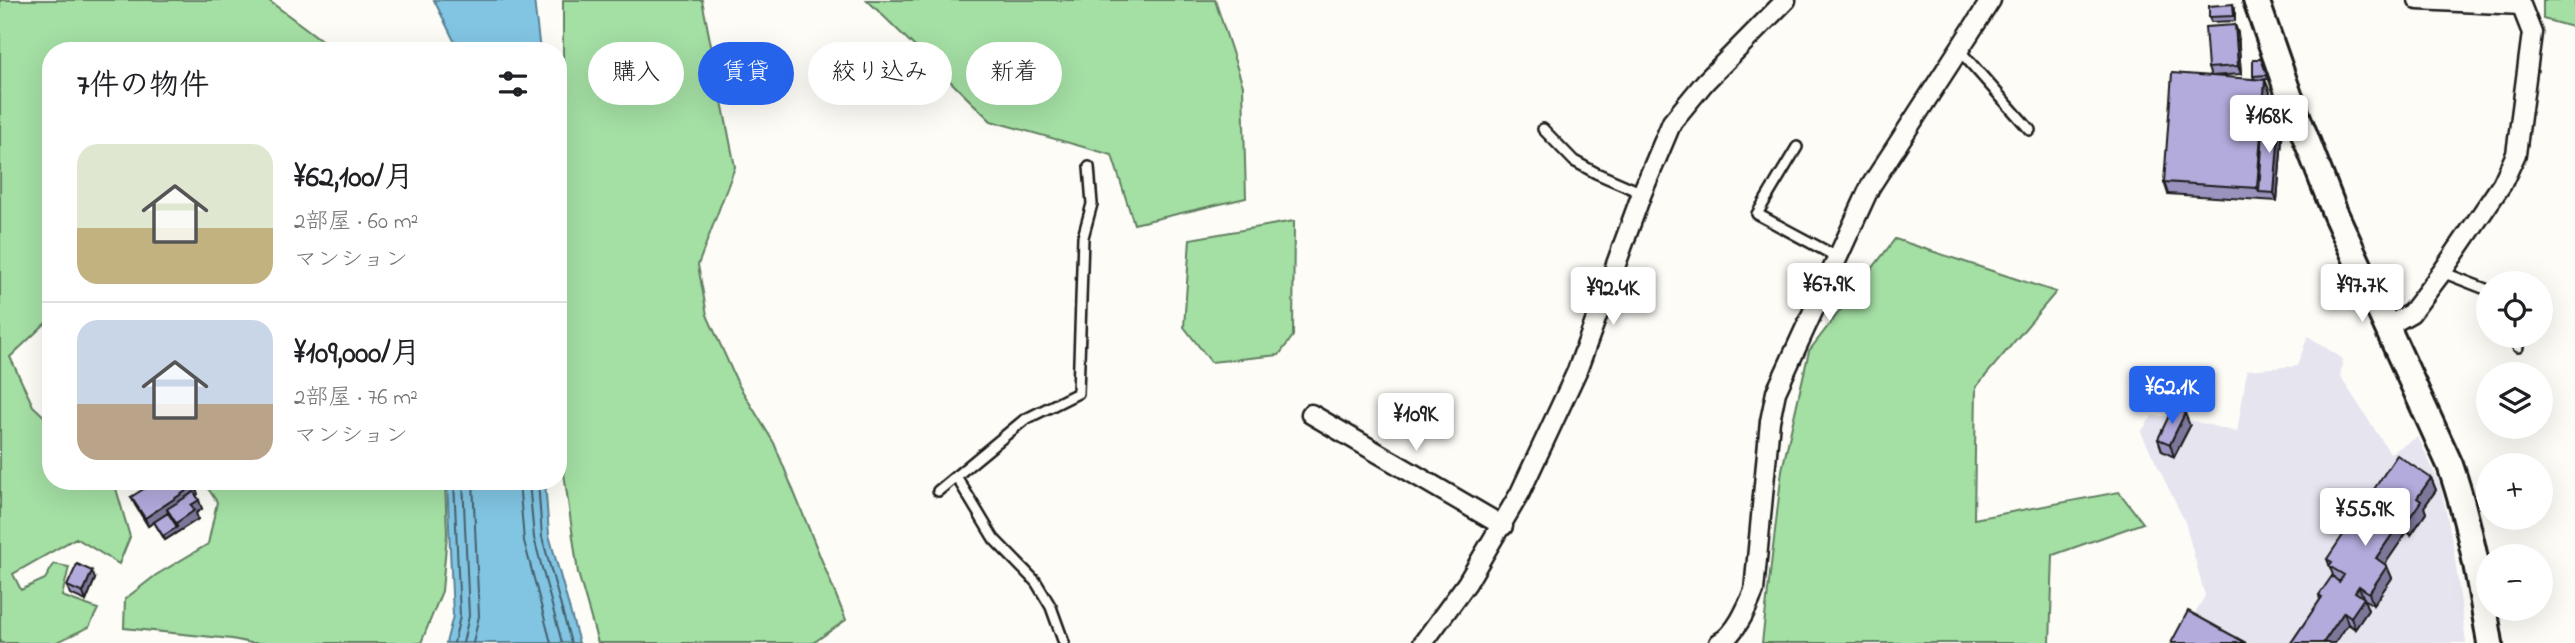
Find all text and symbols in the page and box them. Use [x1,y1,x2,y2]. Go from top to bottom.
chip: 購入 [588,42,684,105]
chip: 賃貸 [698,42,794,105]
chip: 絞り込み [808,42,952,105]
chip: 新着 [966,42,1062,105]
text: 7件の物件 [77,65,209,109]
icon: filters [494,65,532,103]
pin: ¥168K [2220,96,2318,155]
text: ¥168K [2246,101,2292,134]
text: ¥62,100/月 [294,157,414,201]
icon: home [133,172,217,256]
text: 2部屋 · 60 m² [294,206,418,239]
text: マンション [294,244,408,277]
pin: ¥67.9K [1772,264,1886,323]
pin: ¥97.7K [2305,264,2419,324]
pin: ¥92.4K [1556,268,1670,327]
text: ¥67.9K [1803,269,1855,302]
text: ¥97.7K [2337,270,2387,303]
map controls [2476,271,2553,621]
button: locate [2476,271,2553,348]
text: ¥92.4K [1587,273,1639,306]
text: ¥109,000/月 [294,333,421,377]
icon: home [133,348,217,432]
button: layers [2476,362,2553,439]
pin: ¥62.1K [2115,366,2229,426]
text: ¥62.1K [2145,372,2199,405]
text: 2部屋 · 76 m² [294,382,418,415]
pin: ¥109K [1367,393,1465,453]
text: ¥109K [1394,399,1438,432]
text: マンション [294,420,408,453]
button: + [2476,453,2553,530]
pin: ¥55.9K [2308,489,2422,548]
text: ¥55.9K [2336,494,2394,527]
button: − [2476,544,2553,621]

